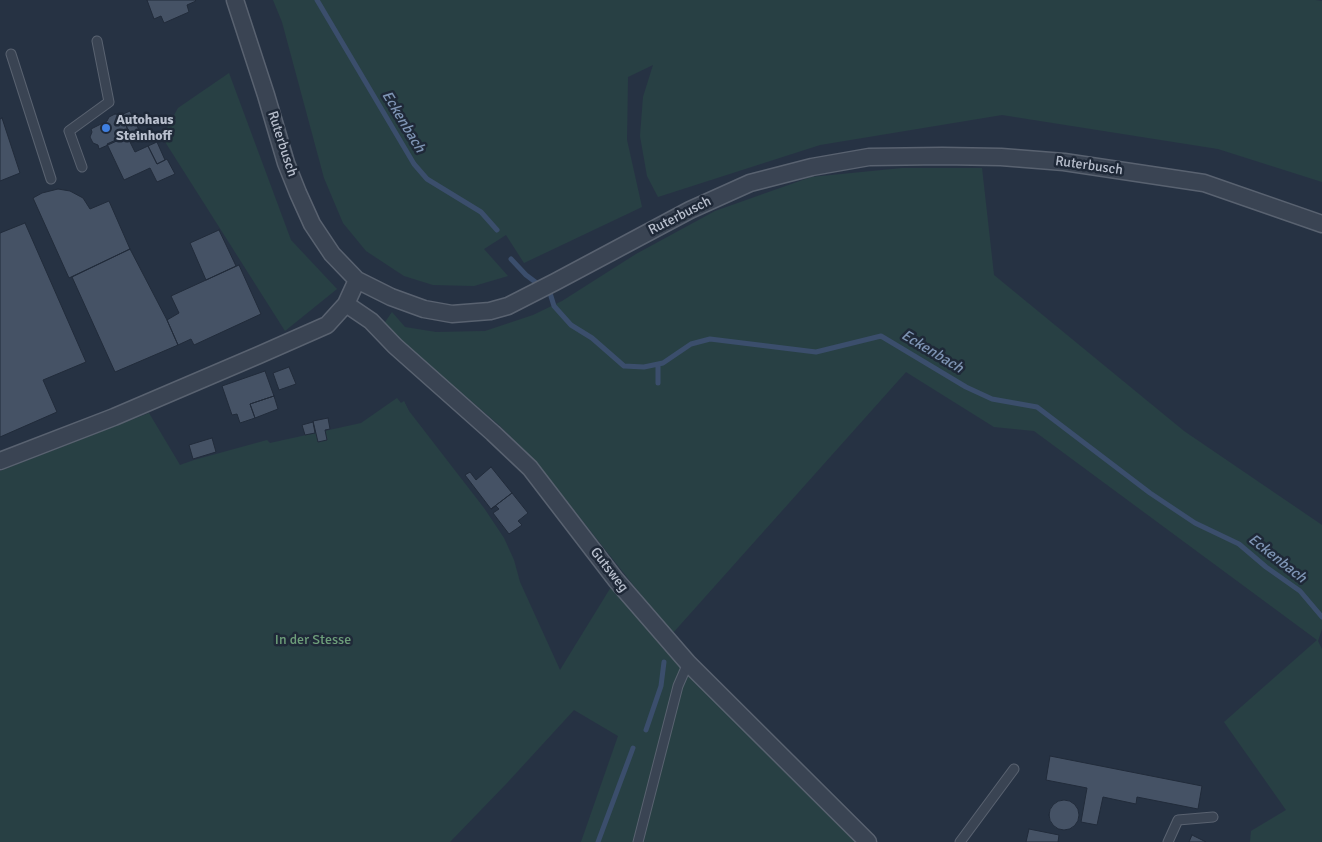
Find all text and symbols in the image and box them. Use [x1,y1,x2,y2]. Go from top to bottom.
water label: Eckenbach [378,88,428,156]
street label: Ruterbusch [263,109,301,179]
place label: Autohaus Steinhoff [116,112,174,144]
marker: Autohaus Steinhoff [100,122,112,134]
street label: Ruterbusch [1054,153,1124,179]
street label: Ruterbusch [646,193,714,239]
water label: Eckenbach [898,327,966,377]
water label: Eckenbach [1244,531,1310,587]
street label: Gutsweg [586,544,632,596]
park label: In der Stesse [275,632,351,648]

